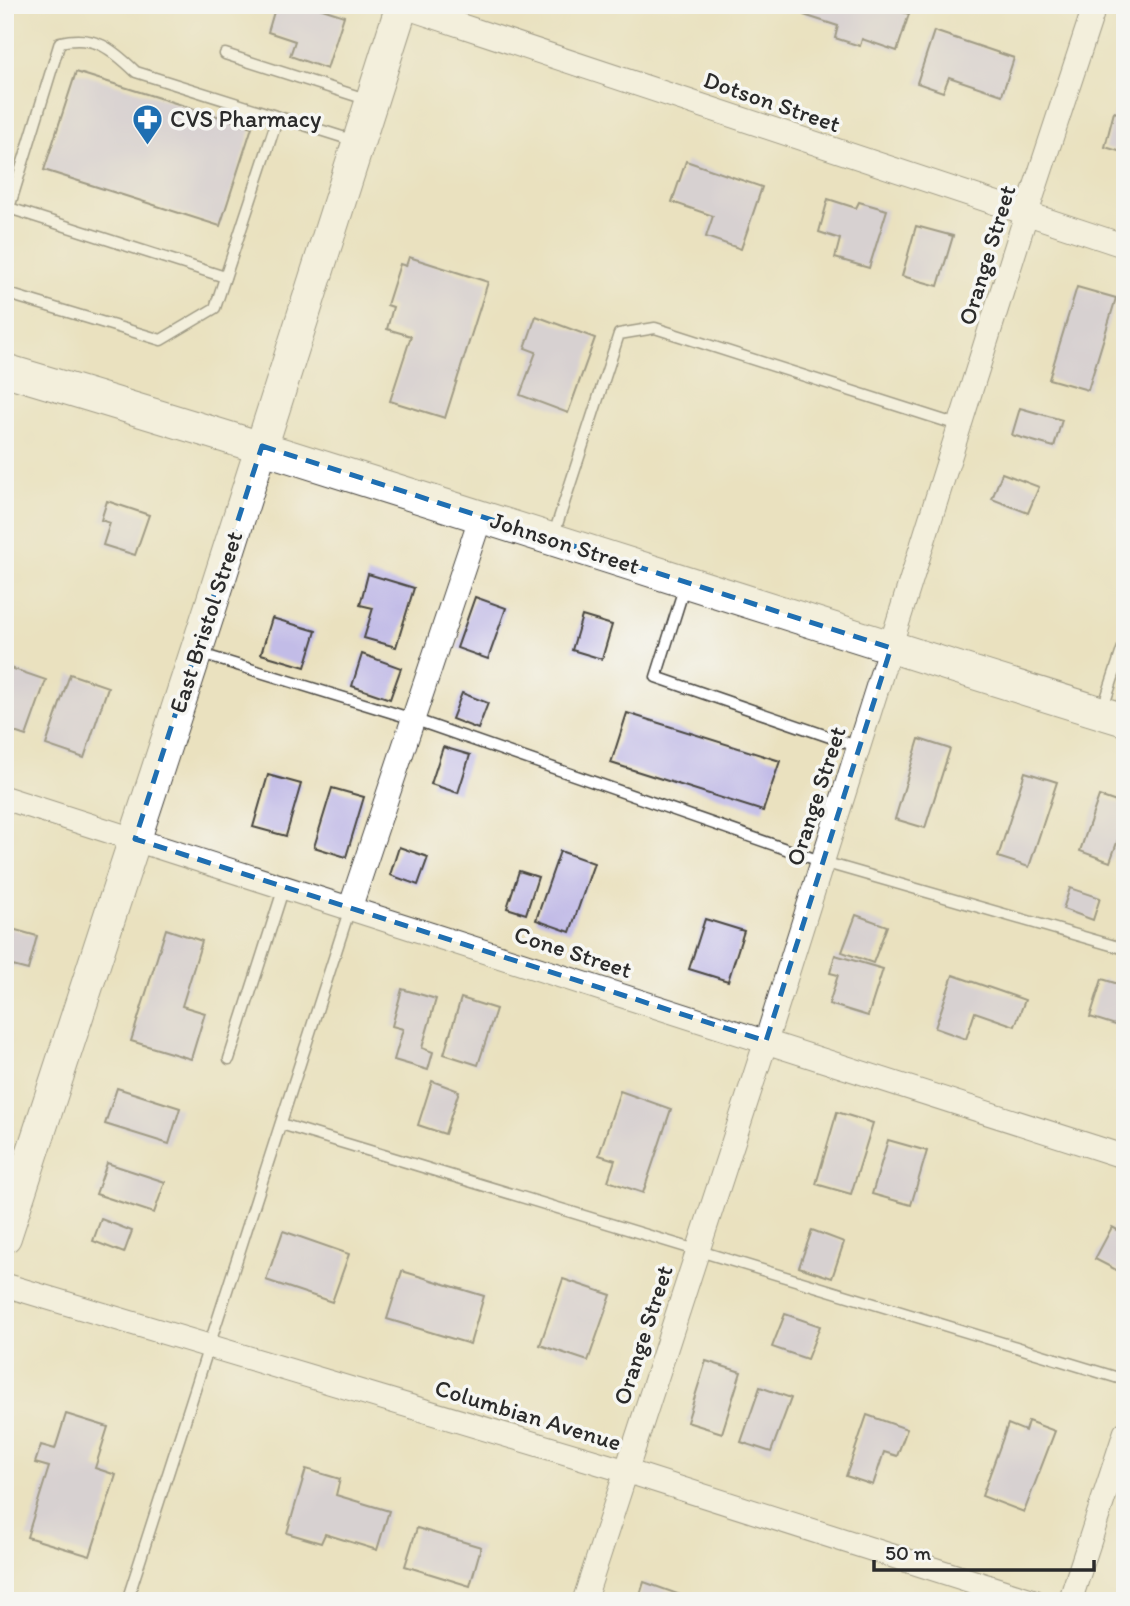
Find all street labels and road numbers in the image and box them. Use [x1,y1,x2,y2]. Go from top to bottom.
street label: Dotson Street [700,65,844,138]
street label: Orange Street [951,181,1022,328]
street label: Johnson Street [487,505,643,580]
street label: East Bristol Street [162,527,249,716]
street label: Orange Street [779,722,852,869]
street label: Cone Street [511,919,636,984]
street label: Orange Street [606,1261,679,1408]
street label: Columbian Avenue [431,1372,625,1457]

